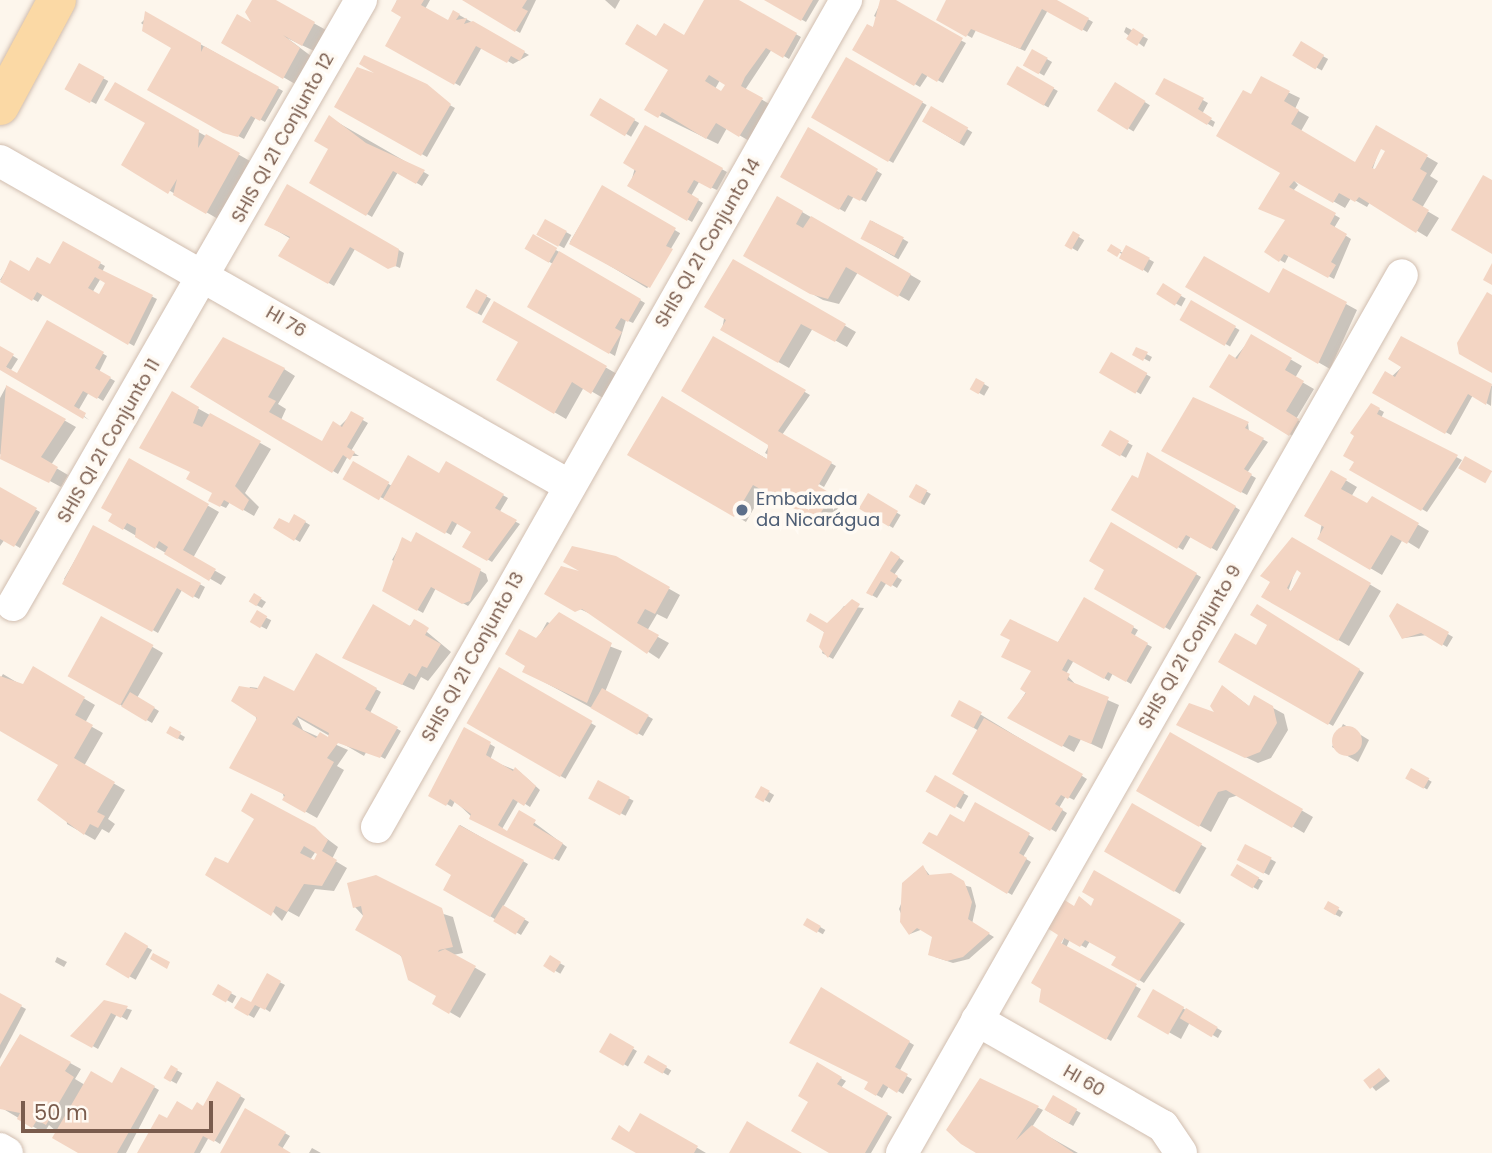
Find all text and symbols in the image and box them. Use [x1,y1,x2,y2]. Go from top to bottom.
street label: SHIS QI 21 Conjunto 12 [227,49,339,227]
street label: SHIS QI 21 Conjunto 14 [651,155,765,331]
street label: HI 76 [262,302,310,342]
street label: SHIS QI 21 Conjunto 11 [53,355,165,527]
place label: Embaixada da Nicarágua [756,489,880,532]
marker: Embaixada da Nicarágua [734,502,750,518]
street label: SHIS QI 21 Conjunto 9 [1134,561,1246,733]
street label: SHIS QI 21 Conjunto 13 [417,568,529,746]
street label: HI 60 [1059,1061,1109,1101]
scale bar [24,1086,217,1130]
text: 50 m [34,1098,88,1127]

